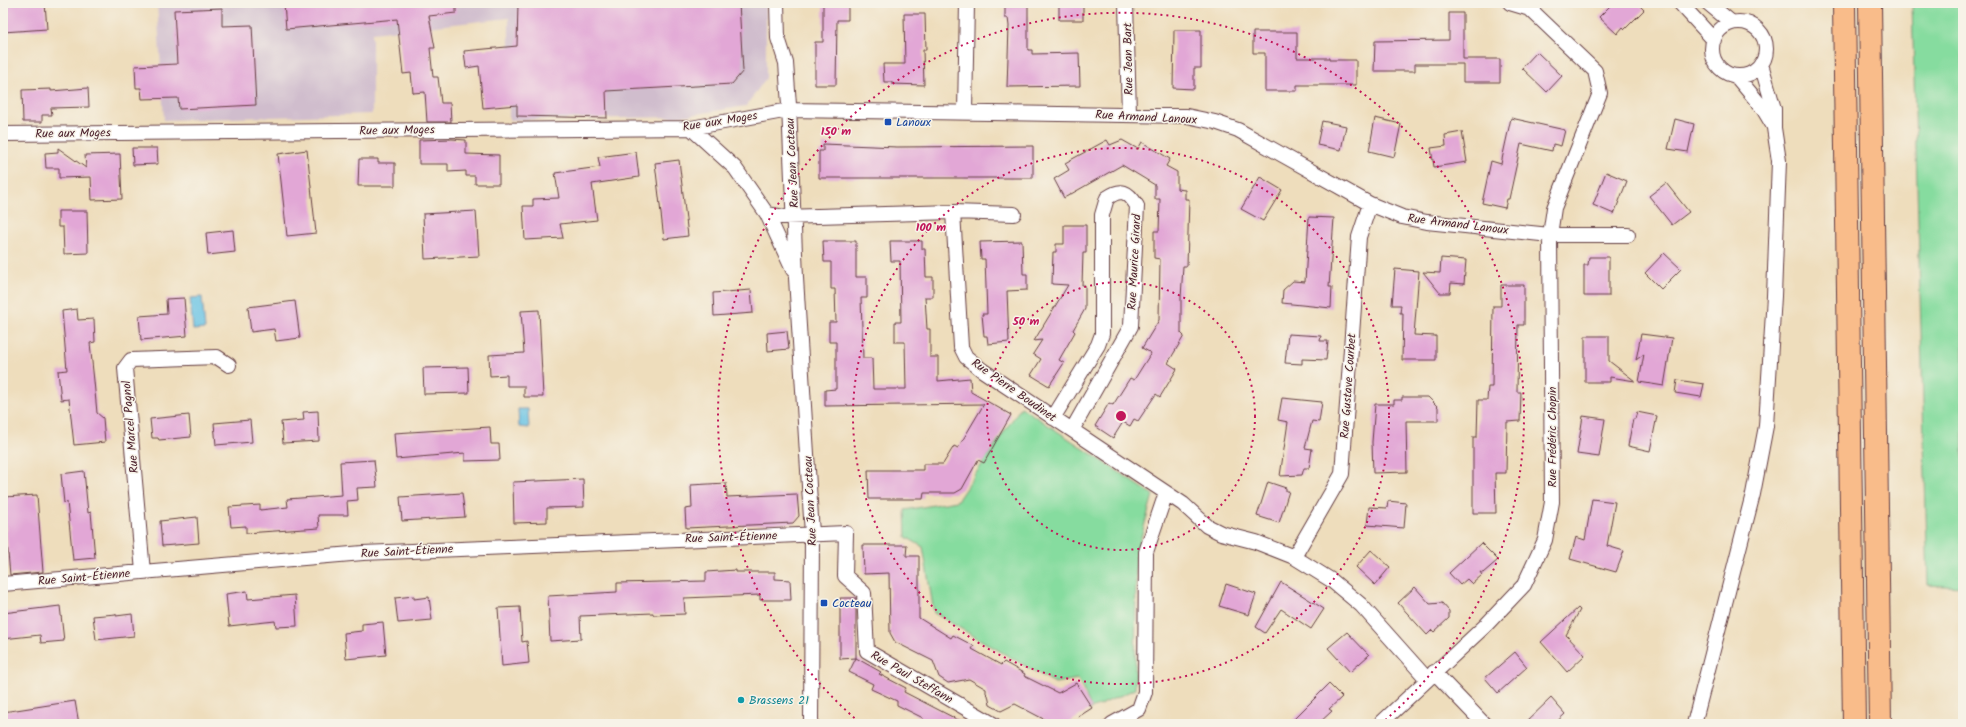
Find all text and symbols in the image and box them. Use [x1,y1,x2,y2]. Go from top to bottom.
street label: Rue Jean Bart [1118,22,1139,96]
street label: Rue Armand Lanoux [1095,105,1198,130]
street label: Rue aux Moges [681,106,759,137]
place label: Lanoux [896,113,932,132]
street label: Rue Jean Cocteau [781,117,804,209]
marker: Lanoux [883,117,893,127]
street label: Rue aux Moges [359,120,435,141]
text: 150 m [821,122,851,141]
street label: Rue aux Moges [35,123,111,144]
street label: Rue Armand Lanoux [1406,209,1510,240]
street label: Rue Maurice Girard [1123,213,1147,310]
text: 100 m [916,218,946,237]
text: 50 m [1012,312,1040,331]
street label: Rue Gustave Courbet [1335,332,1362,439]
street label: Rue Pierre Boudinet [967,354,1060,427]
street label: Rue Marcel Pagnol [117,380,144,474]
street label: Rue Frédéric Chopin [1543,387,1562,487]
centre of rings [1114,409,1128,423]
street label: Rue Jean Cocteau [799,455,822,547]
street label: Rue Saint-Étienne [684,526,778,549]
street label: Rue Saint-Étienne [360,540,454,563]
street label: Rue Saint-Étienne [37,564,132,591]
place label: Cocteau [832,594,872,613]
marker: Cocteau [819,598,829,608]
street label: Rue Paul Steffann [867,646,957,709]
place label: Brassens 21 [749,691,809,710]
marker: Brassens 21 [736,695,746,705]

